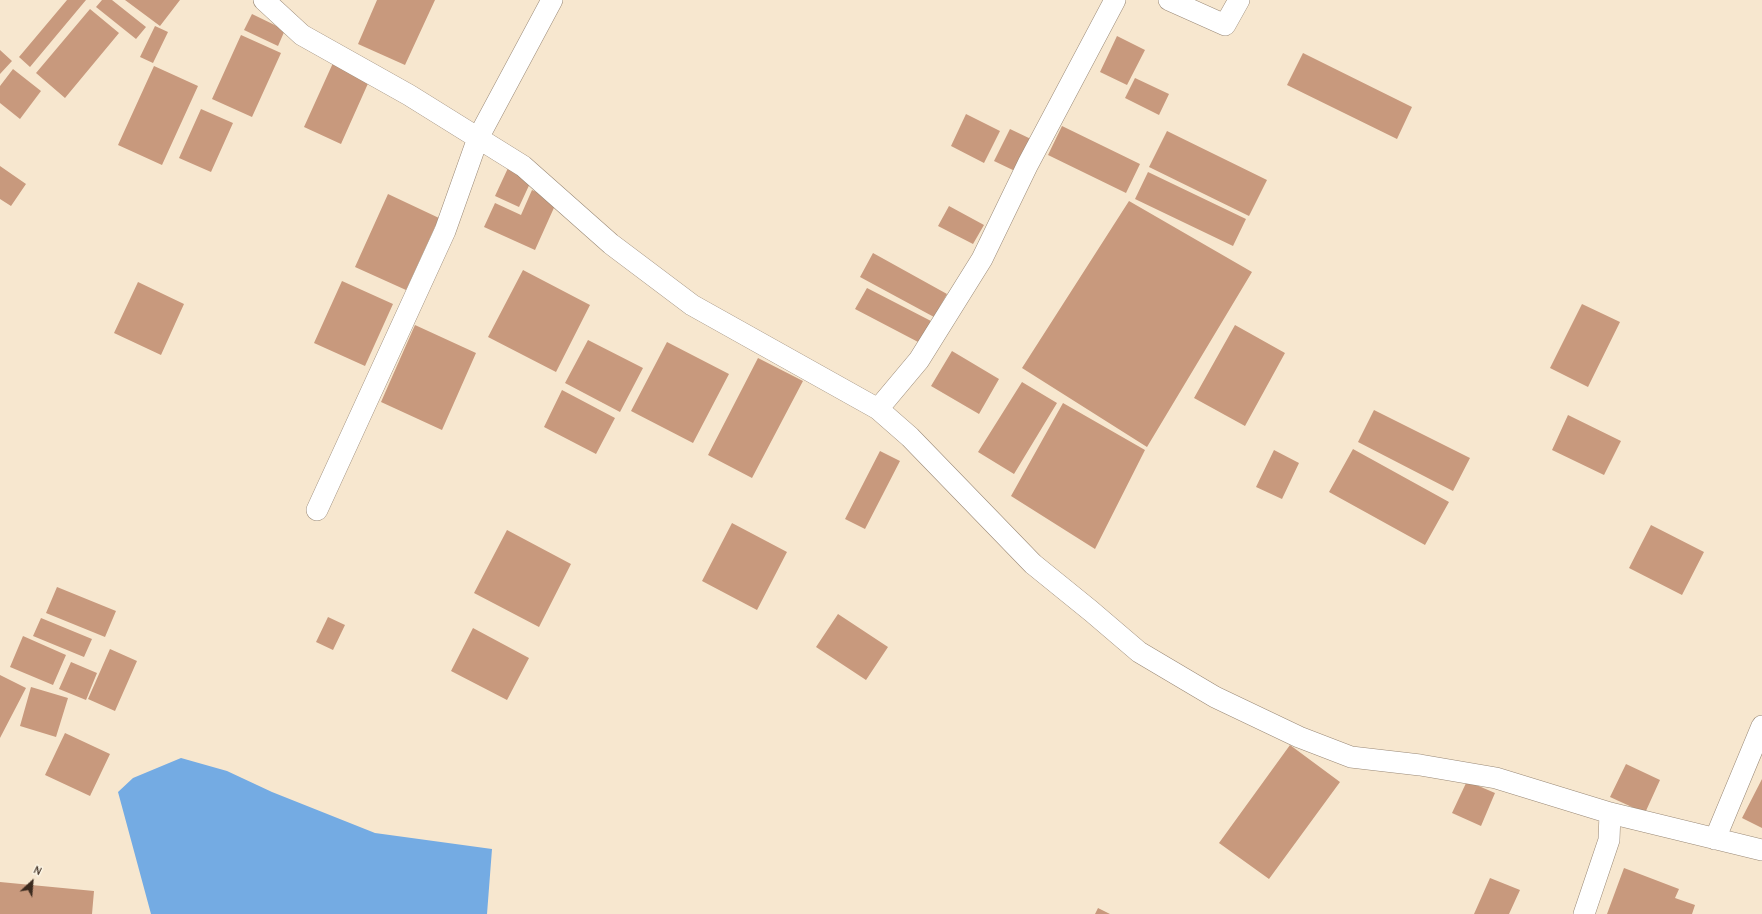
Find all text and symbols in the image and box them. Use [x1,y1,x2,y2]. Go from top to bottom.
north arrow [12,862,52,902]
text: N [31,863,44,878]

